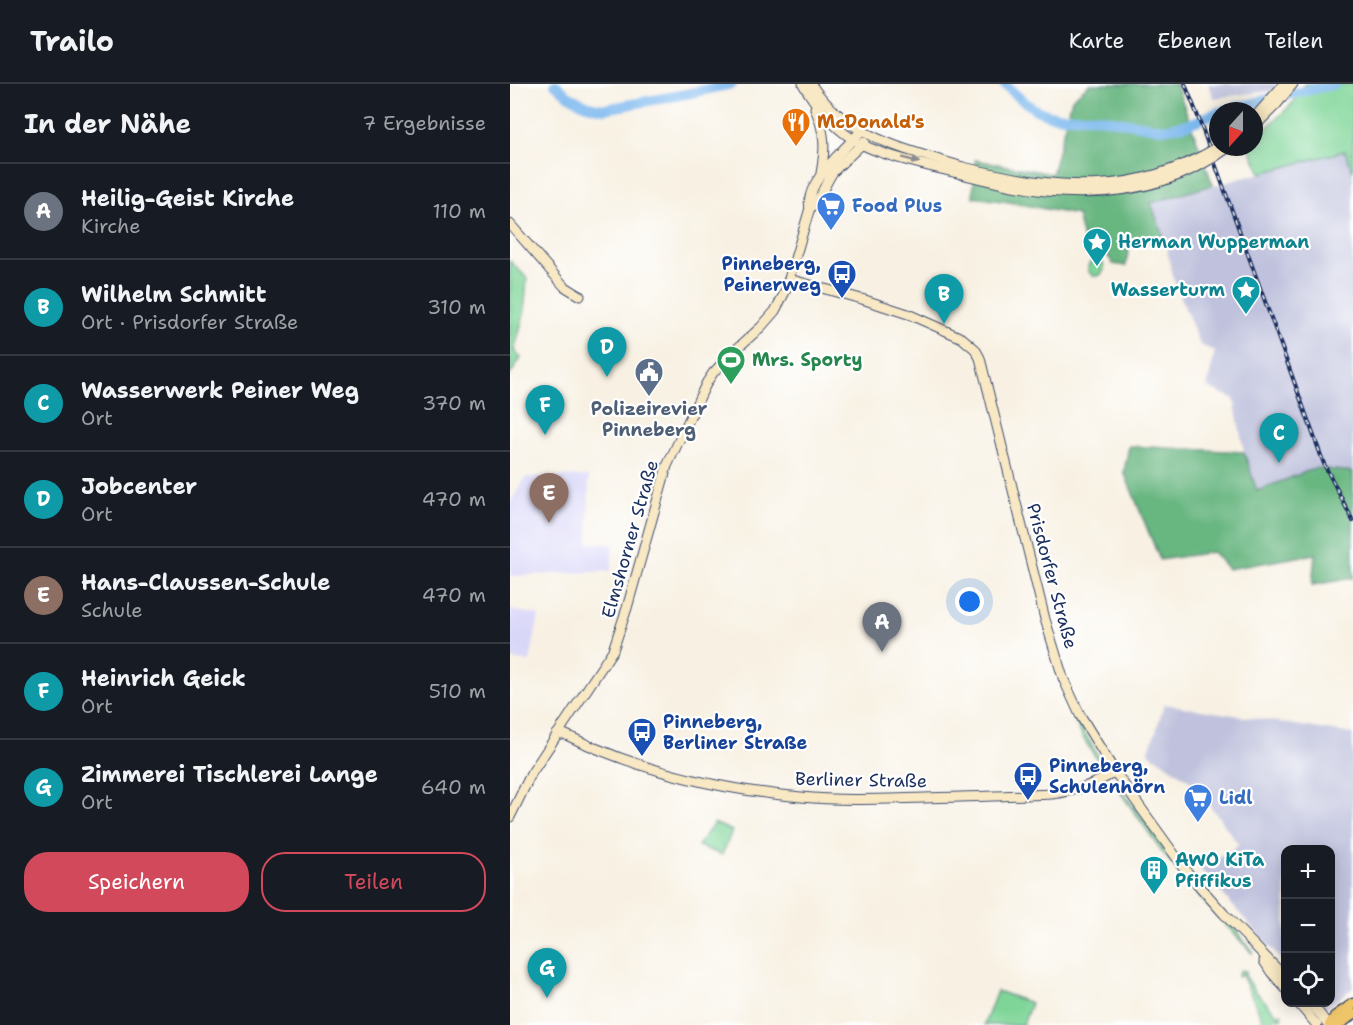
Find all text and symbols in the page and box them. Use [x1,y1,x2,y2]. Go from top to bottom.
text: Trailo [30,22,114,60]
text: Karte [1069,27,1124,55]
text: Ebenen [1157,27,1232,55]
text: Teilen [1265,27,1323,55]
north arrow [1209,102,1263,156]
text: In der Nähe [24,106,191,141]
restaurant icon: McDonald's [780,106,812,148]
text: 7 Ergebnisse [362,110,486,136]
place label: McDonald's [817,110,924,134]
one-way arrow [902,156,920,166]
text: Heilig-Geist Kirche [81,184,294,213]
supermarket icon: Food Plus [815,190,847,232]
place label: Food Plus [852,194,942,218]
text: A [36,198,51,224]
text: 110 m [432,198,486,224]
text: Kirche [81,213,141,239]
place icon: Herman Wupperman [1081,226,1113,268]
place label: Herman Wupperman [1118,230,1309,254]
place label: Pinneberg, Peinerweg [722,252,821,297]
bus stop icon: Pinneberg, Peinerweg [826,258,858,300]
pin: B [924,274,964,324]
place icon: Wasserturm [1230,274,1262,316]
place label: Wasserturm [1111,278,1226,302]
text: Wilhelm Schmitt [81,280,266,309]
text: B [37,294,50,320]
text: 310 m [427,294,486,320]
text: Ort · Prisdorfer Straße [81,309,298,335]
pin: D [588,328,626,377]
sports icon: Mrs. Sporty [715,344,747,386]
place label: Mrs. Sporty [752,348,862,372]
public building icon: Polizeirevier Pinneberg [633,356,665,398]
text: Wasserwerk Peiner Weg [81,376,359,405]
pin: F [525,386,564,435]
text: C [37,390,50,416]
text: 370 m [422,390,486,416]
place label: Polizeirevier Pinneberg [591,397,708,442]
text: Ort [81,405,113,431]
pin: C [1260,414,1298,463]
street label: Elmshorner Straße [596,457,664,621]
text: Jobcenter [81,472,197,501]
pin: E [530,474,568,523]
text: D [36,486,51,512]
text: 470 m [422,486,486,512]
text: Ort [81,501,113,527]
street label: Prisdorfer Straße [1021,501,1083,651]
text: Hans-Claussen-Schule [81,568,330,597]
text: E [37,582,50,608]
text: 470 m [422,582,486,608]
your location [955,587,984,616]
text: Schule [81,597,143,623]
pin: A [862,602,902,652]
text: Heinrich Geick [81,664,246,693]
text: F [38,678,49,704]
text: 510 m [429,678,486,704]
text: Ort [81,693,113,719]
place label: Pinneberg, Berliner Straße [663,710,808,755]
bus stop icon: Pinneberg, Berliner Straße [626,716,658,758]
place label: Pinneberg, Schulenhörn [1049,754,1165,799]
text: Zimmerei Tischlerei Lange [81,760,378,789]
bus stop icon: Pinneberg, Schulenhörn [1012,760,1044,802]
street label: Berliner Straße [795,767,927,793]
text: G [35,774,52,800]
text: 640 m [421,774,486,800]
supermarket icon: Lidl [1182,782,1214,824]
place label: Lidl [1219,786,1252,810]
text: Ort [81,789,113,815]
map controls [1281,845,1335,1007]
button: + [1281,845,1335,899]
place label: AWO KiTa Pfiffikus [1175,848,1265,893]
button: Speichern [24,852,249,912]
button: Teilen [261,852,486,912]
building icon: AWO KiTa Pfiffikus [1138,854,1170,896]
button: − [1281,899,1335,953]
pin: G [528,948,567,998]
button: locate [1281,953,1335,1007]

